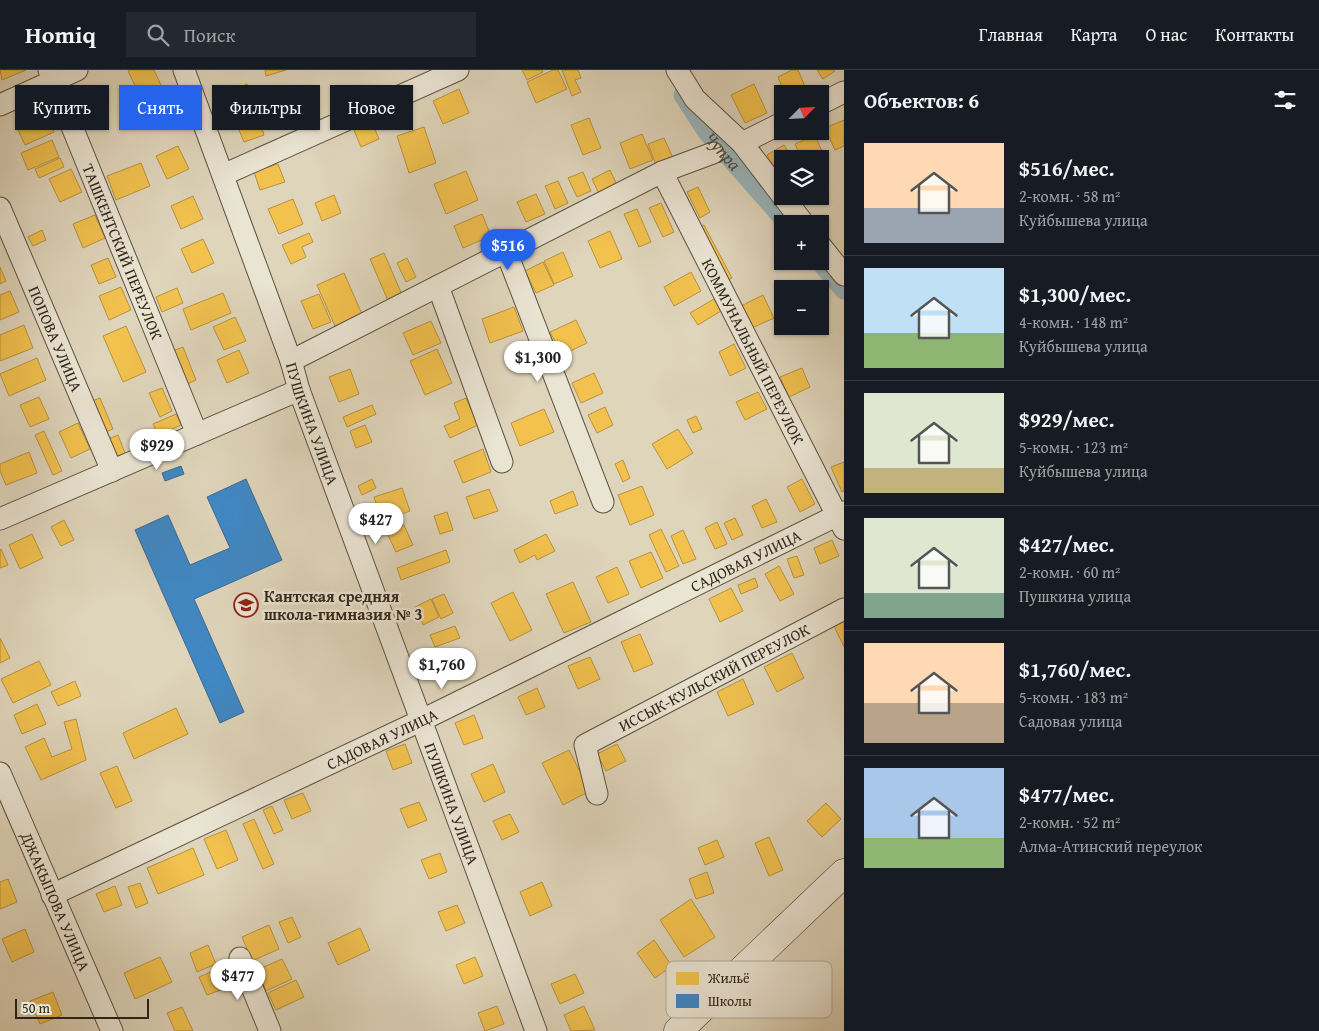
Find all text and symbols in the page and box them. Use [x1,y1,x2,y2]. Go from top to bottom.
search box [126,12,476,57]
text: Homiq [25,17,96,52]
icon: search [144,21,172,49]
text: Поиск [184,21,235,49]
text: Главная [979,21,1043,48]
text: Карта [1071,21,1117,48]
text: О нас [1145,21,1187,48]
text: Контакты [1215,21,1294,48]
chip: Купить [15,85,109,130]
chip: Снять [119,85,202,130]
chip: Фильтры [212,85,320,130]
chip: Новое [330,85,413,130]
north arrow [774,85,829,140]
map controls [774,85,829,335]
text: Объектов: 6 [864,85,979,116]
icon: filters [1271,86,1299,114]
water label: Чупра [699,125,749,177]
button: layers [774,150,829,205]
text: $516/мес. [1019,153,1114,184]
street label: ТАШКЕНТСКИЙ ПЕРЕУЛОК [76,160,169,343]
icon: home [904,163,964,223]
text: 2-комн. · 58 m² [1019,184,1120,208]
text: Куйбышева улица [1019,208,1148,232]
button: + [774,215,829,270]
pin: $516 [478,228,538,271]
text: $516 [491,233,525,257]
street label: КОММУНАЛЬНЫЙ ПЕРЕУЛОК [696,254,811,448]
text: $1,300/мес. [1019,279,1131,310]
button: − [774,280,829,335]
street label: ПОПОВА УЛИЦА [22,282,89,396]
icon: home [904,288,964,348]
text: 4-комн. · 148 m² [1019,310,1128,334]
text: Куйбышева улица [1019,334,1148,358]
pin: $1,300 [497,340,579,383]
text: $1,300 [515,345,561,369]
street label: ПУШКИНА УЛИЦА [280,359,345,488]
text: $929/мес. [1019,404,1114,435]
icon: home [904,413,964,473]
pin: $929 [127,428,187,471]
text: $929 [140,433,174,457]
text: 5-комн. · 123 m² [1019,435,1128,459]
text: Куйбышева улица [1019,459,1148,483]
pin: $427 [346,502,406,545]
text: $427 [359,507,393,531]
street label: САДОВАЯ УЛИЦА [686,523,805,598]
text: $427/мес. [1019,529,1114,560]
icon: home [904,538,964,598]
text: 2-комн. · 60 m² [1019,560,1120,584]
place label: Кантская средняя школа-гимназия № 3 [264,584,423,626]
text: Пушкина улица [1019,584,1131,608]
school or university icon: Кантская средняя школа-гимназия № 3 [233,592,259,618]
street label: ИССЫК-КУЛЬСКИЙ ПЕРЕУЛОК [614,617,814,737]
pin: $1,760 [401,648,483,690]
text: $1,760 [419,652,465,676]
text: $1,760/мес. [1019,654,1131,685]
icon: home [904,663,964,723]
text: 5-комн. · 183 m² [1019,685,1128,709]
street label: САДОВАЯ УЛИЦА [322,702,442,776]
text: Садовая улица [1019,709,1122,733]
street label: ПУШКИНА УЛИЦА [418,739,486,868]
text: $477/мес. [1019,779,1114,810]
icon: home [904,788,964,848]
text: 2-комн. · 52 m² [1019,810,1120,834]
street label: ДЖАКЫПОВА УЛИЦА [15,827,97,975]
text: Алма-Атинский переулок [1019,834,1202,858]
pin: $477 [208,958,268,1001]
legend [666,961,832,1018]
text: $477 [221,963,255,987]
text: Жильё [707,968,750,988]
text: Школы [708,991,752,1011]
scale bar [15,996,149,1019]
text: 50 m [22,998,50,1018]

